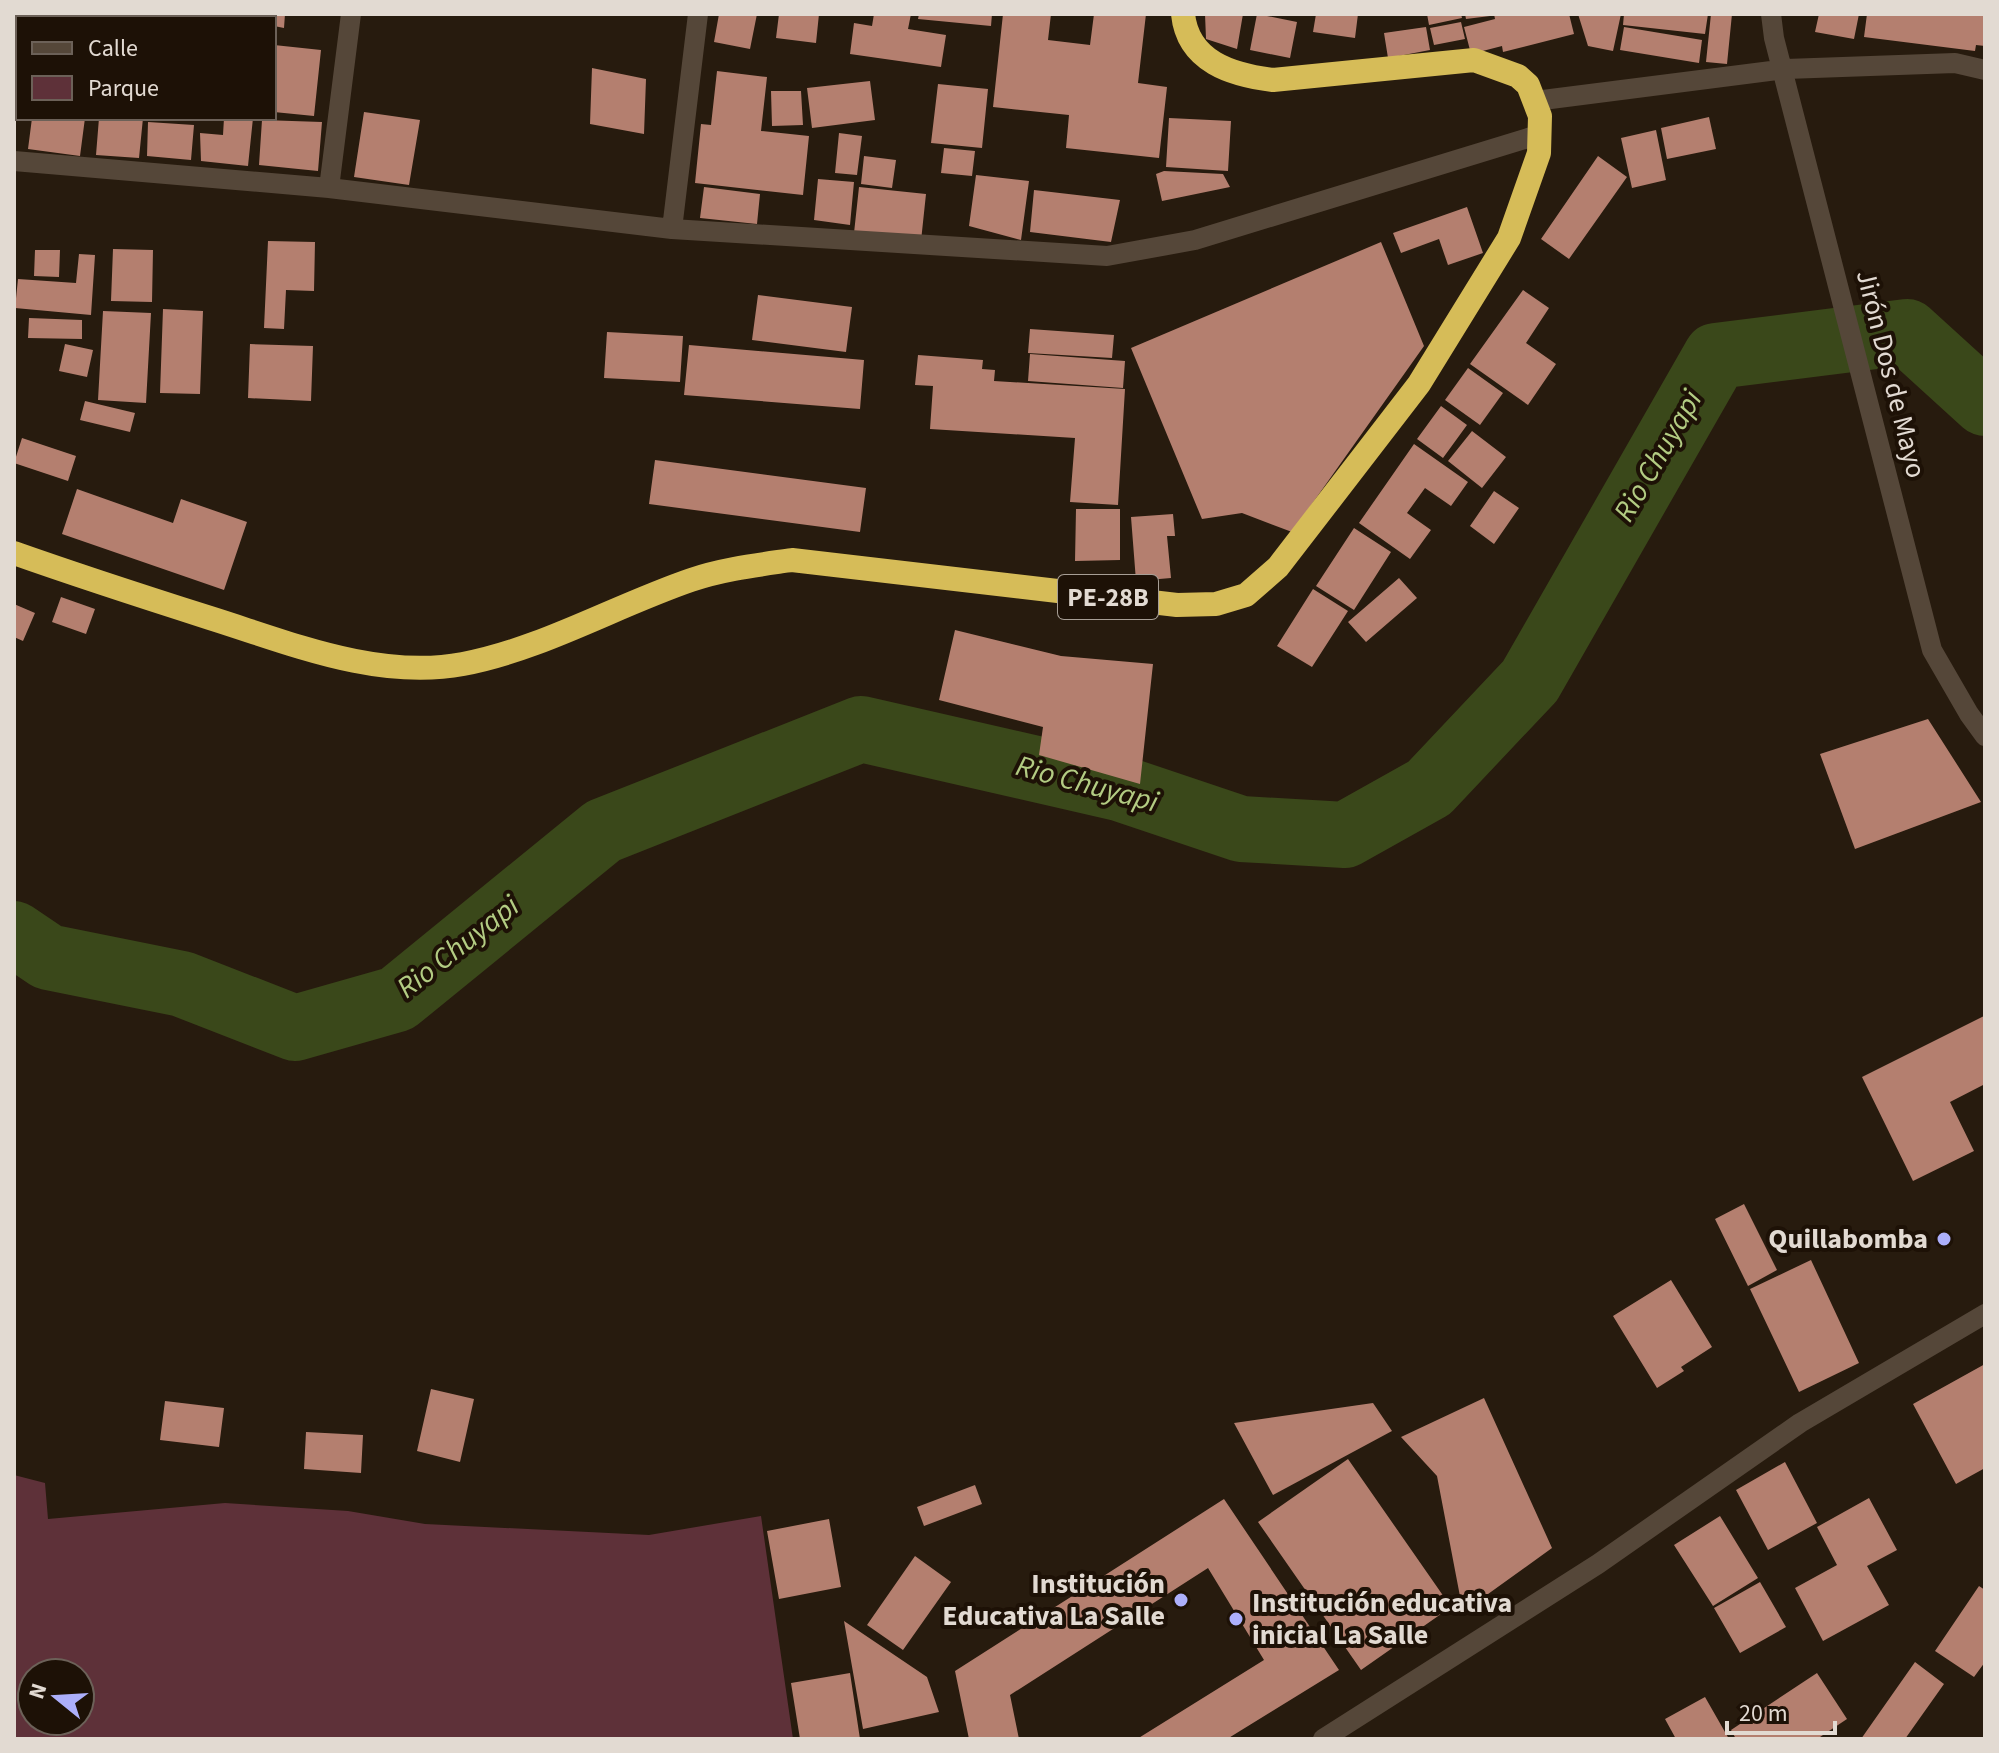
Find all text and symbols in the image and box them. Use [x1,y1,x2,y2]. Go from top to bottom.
legend [16,16,276,120]
text: Calle [88,31,138,66]
text: Parque [88,71,159,106]
street label: Jirón Dos de Mayo [1846,266,1936,482]
water label: Rio Chuyapi [1603,381,1713,530]
road number: PE-28B [1058,575,1158,619]
water label: Rio Chuyapi [1011,744,1164,824]
water label: Rio Chuyapi [387,885,529,1009]
place label: Quillabomba [1768,1219,1928,1259]
marker: Quillabomba [1935,1230,1953,1248]
place label: Institución Educativa La Salle [942,1564,1165,1636]
place label: Institución educativa inicial La Salle [1252,1583,1512,1655]
marker: Institución Educativa La Salle [1172,1591,1190,1609]
marker: Institución educativa inicial La Salle [1227,1610,1245,1628]
north arrow [16,1657,96,1737]
text: N [20,1679,55,1703]
scale bar [1727,1685,1835,1735]
text: 20 m [1739,1696,1788,1731]

